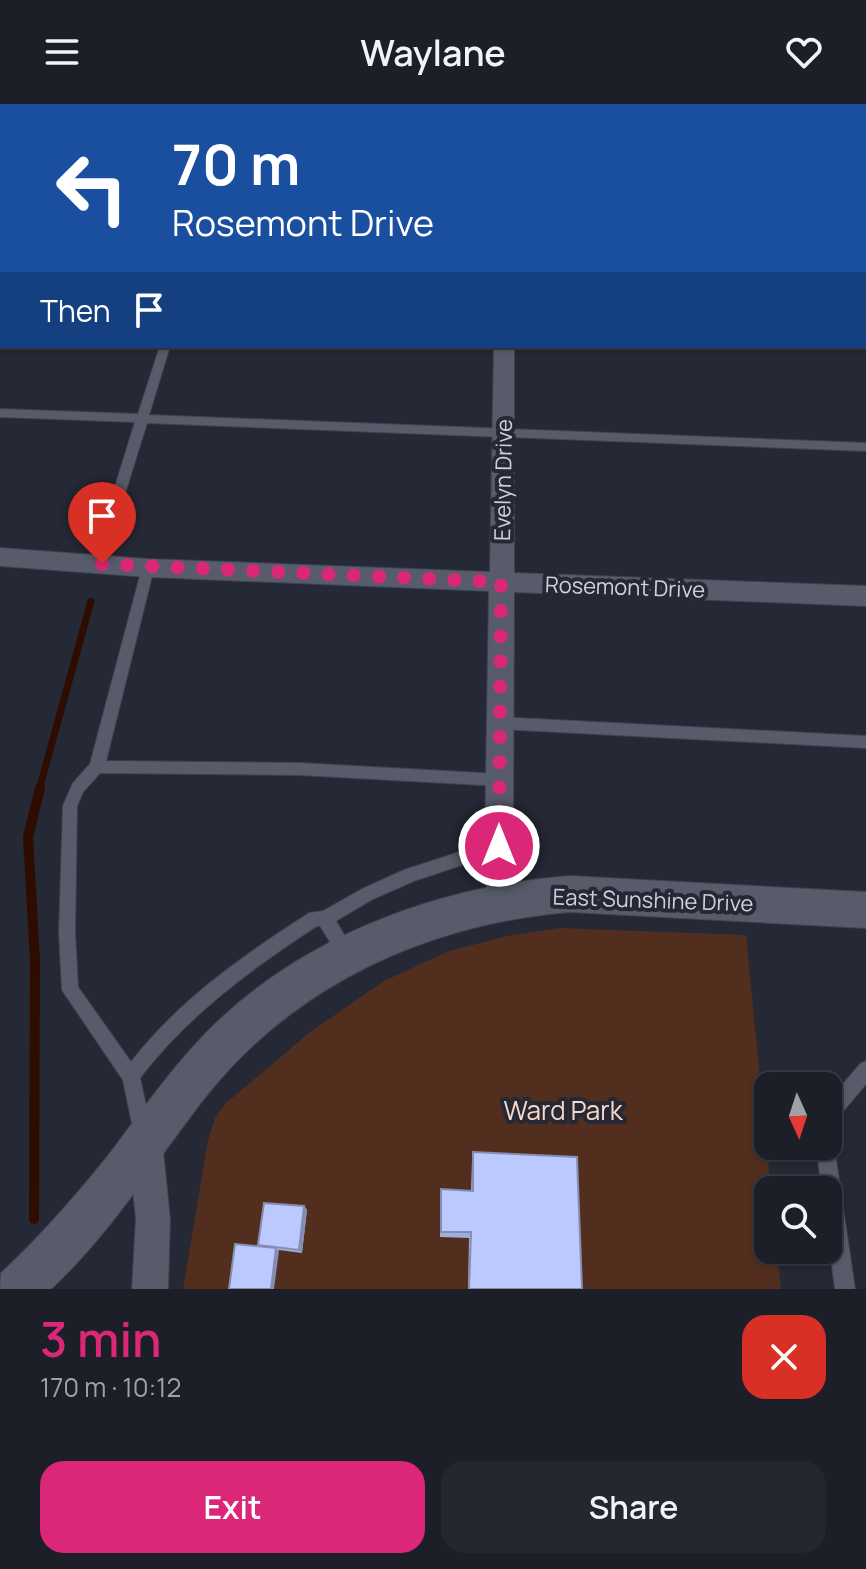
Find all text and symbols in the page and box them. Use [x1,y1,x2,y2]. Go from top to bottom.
text: Waylane [360,28,506,77]
icon: menu [40,30,84,74]
icon: heart [782,30,826,74]
text: 70 m [172,125,300,202]
icon: left [40,136,144,240]
text: Rosemont Drive [172,198,434,247]
icon: arrive [127,288,171,332]
text: Then [40,290,111,331]
street label: Evelyn Drive [487,419,519,541]
pin [68,482,136,564]
icon: arrive [80,494,124,538]
street label: Rosemont Drive [544,569,706,605]
position arrow [457,804,541,888]
street label: East Sunshine Drive [552,882,754,918]
north arrow [754,1072,842,1160]
map controls [754,1072,842,1264]
park label: Ward Park [503,1092,624,1128]
button: search [754,1176,842,1264]
text: 3 min [40,1306,162,1371]
button: close [742,1315,826,1399]
text: 170 m · 10:12 [40,1369,181,1405]
button: Exit [40,1461,425,1553]
button: Share [441,1461,826,1553]

